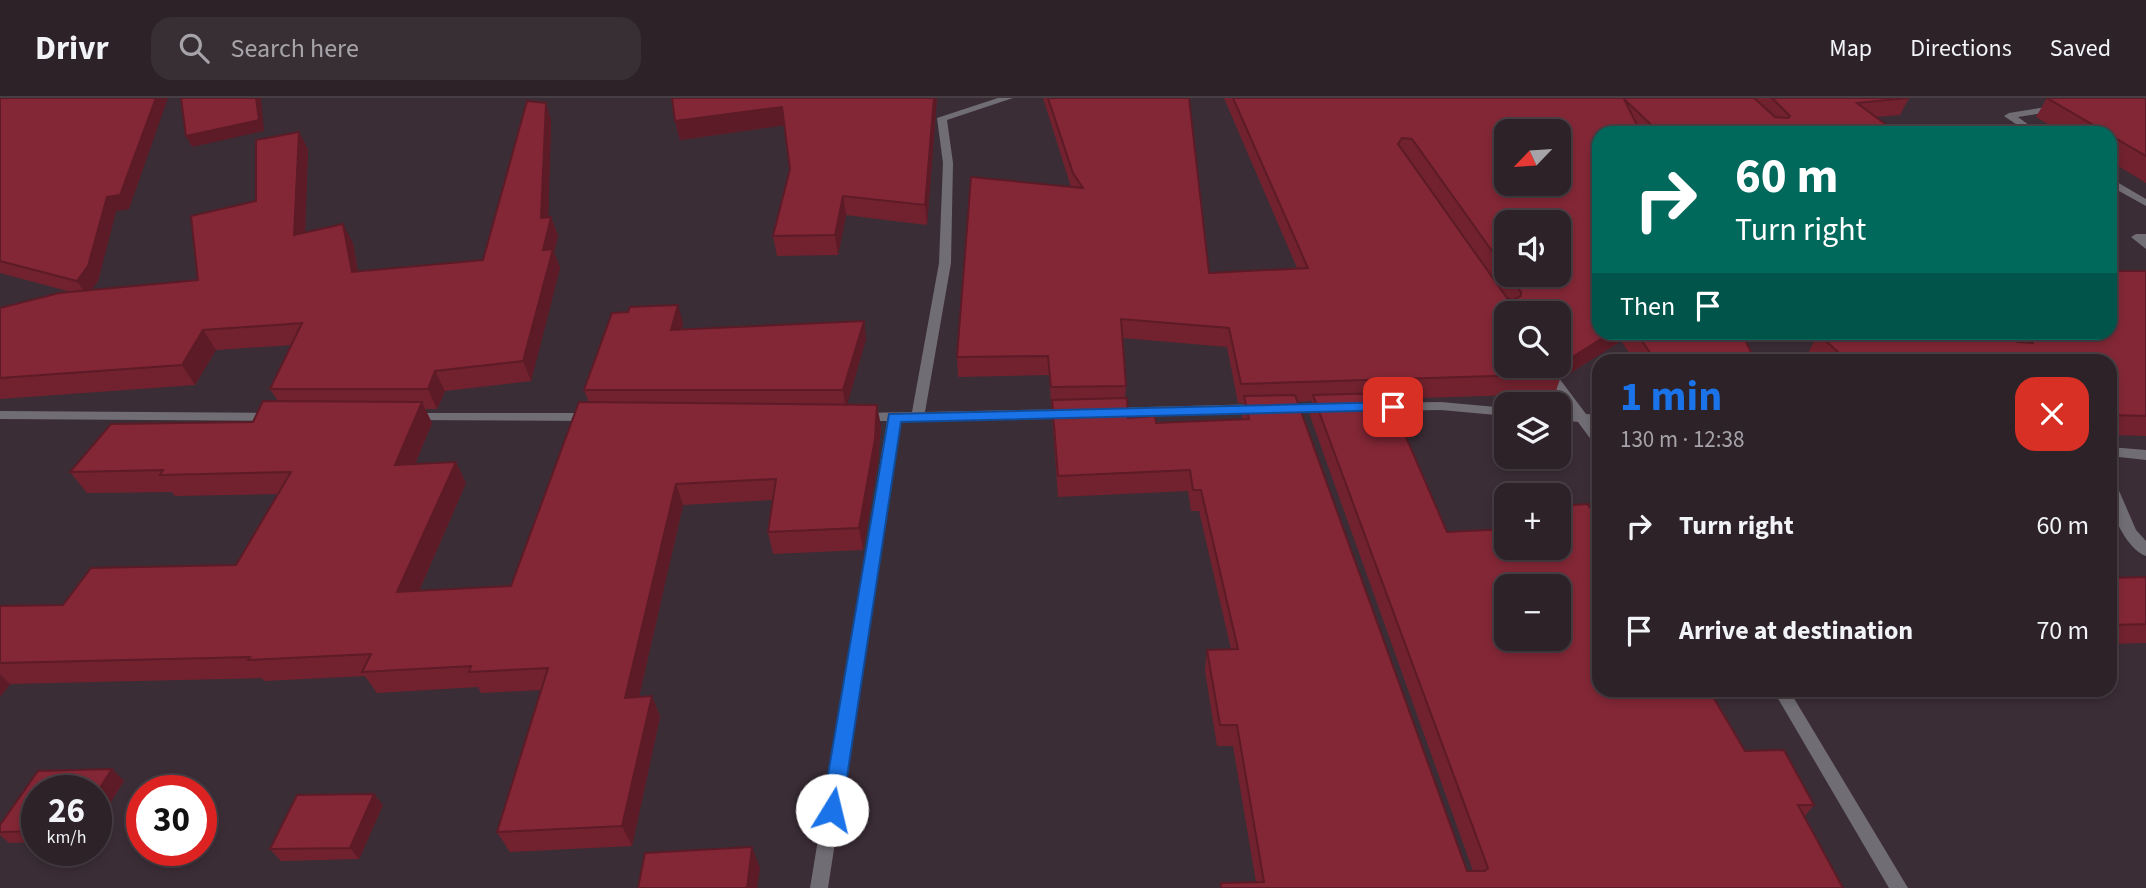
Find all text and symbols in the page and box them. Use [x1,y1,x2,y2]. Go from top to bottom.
search box [151,17,641,80]
text: Drivr [35,25,109,72]
icon: search [175,29,213,67]
text: Search here [231,30,359,67]
text: Map [1829,31,1872,66]
text: Directions [1910,31,2012,66]
text: Saved [2050,31,2111,66]
north arrow [1494,119,1572,196]
map controls [1494,119,1571,651]
text: 60 m [1735,142,1839,212]
icon: right [1620,154,1711,245]
text: Turn right [1735,207,1866,253]
button: sound [1494,210,1571,287]
icon: arrive [1689,287,1727,325]
text: Then [1620,288,1675,325]
button: search [1494,301,1571,378]
text: 1 min [1620,367,1722,427]
pin [1363,377,1423,437]
button: close [2015,377,2089,451]
icon: arrive [1374,388,1412,426]
button: layers [1494,392,1571,469]
text: 130 m · 12:38 [1620,423,1744,456]
button: + [1494,483,1571,560]
icon: right [1620,507,1658,545]
text: Turn right [1679,507,1794,544]
text: 60 m [2036,507,2089,544]
button: − [1494,574,1571,651]
icon: arrive [1620,612,1658,650]
text: Arrive at destination [1679,612,1913,649]
text: 70 m [2036,612,2089,649]
position arrow [795,773,869,847]
speed limit sign: 30 [126,775,217,866]
text: 26 [48,786,85,836]
text: km/h [47,825,86,850]

